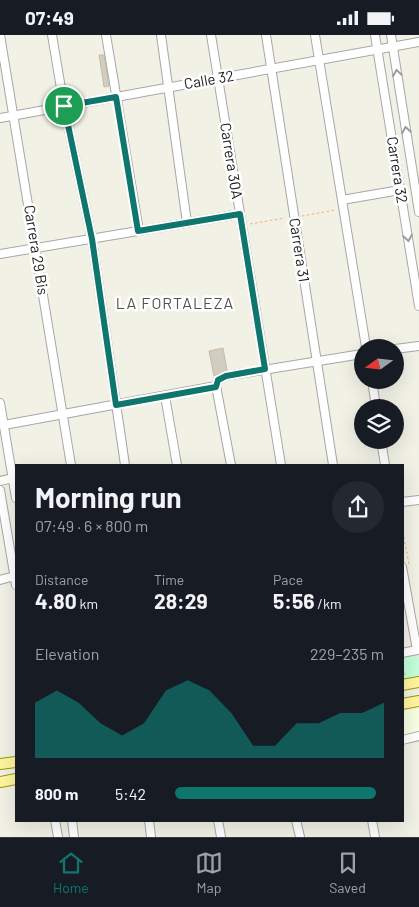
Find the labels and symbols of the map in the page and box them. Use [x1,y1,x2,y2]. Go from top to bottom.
street label: Calle 32 [182,66,235,92]
one-way arrow [392,69,403,77]
pin [43,85,85,127]
street label: Carrera 30A [217,121,247,200]
one-way arrow [401,125,412,133]
street label: Carrera 32 [384,135,412,205]
street label: Carrera 29 Bis [21,204,53,296]
street label: Carrera 31 [286,217,314,283]
one-way arrow [403,234,413,242]
district label: LA FORTALEZA [116,293,234,312]
north arrow [354,339,404,389]

